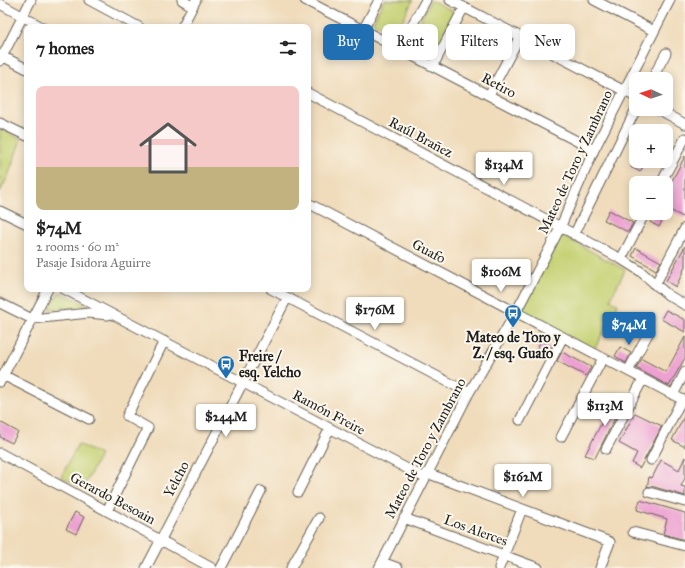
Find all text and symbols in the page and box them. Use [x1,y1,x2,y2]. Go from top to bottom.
chip: Buy [323,24,374,60]
chip: Rent [382,24,438,60]
chip: Filters [446,24,512,60]
chip: New [520,24,575,60]
icon: filters [277,37,299,59]
text: 7 homes [36,38,94,59]
street label: Retiro [479,69,519,102]
north arrow [629,72,673,116]
map controls [629,72,673,220]
street label: Mateo de Toro y Zambrano [535,88,616,237]
icon: home [132,112,204,184]
street label: Raúl Brañez [386,113,456,162]
button: + [629,124,673,168]
pin: $134M [476,152,532,186]
text: $134M [485,157,523,173]
button: − [629,176,673,220]
text: $74M [36,218,82,239]
street label: Guafo [409,236,448,267]
text: 2 rooms · 60 m² [36,239,119,255]
text: Pasaje Isidora Aguirre [36,255,151,271]
pin: $106M [473,259,529,293]
text: $106M [481,264,521,280]
pin: $176M [347,297,403,331]
text: $176M [355,302,395,318]
bus stop icon: Mateo de Toro y Z. / esq. Guafo [503,303,523,328]
pin: $74M [605,312,653,346]
text: $74M [611,317,647,333]
place label: Mateo de Toro y Z. / esq. Guafo [466,329,562,363]
place label: Freire / esq. Yelcho [239,348,301,382]
bus stop icon: Freire / esq. Yelcho [216,354,236,379]
street label: Mateo de Toro y Zambrano [381,375,470,521]
street label: Ramón Freire [290,386,368,439]
pin: $113M [577,393,633,427]
text: $113M [587,398,623,414]
pin: $244M [198,404,254,438]
text: $244M [205,409,247,425]
street label: Yelcho [160,458,193,500]
pin: $162M [495,464,551,498]
street label: Gerardo Besoain [67,469,159,528]
text: $162M [503,469,543,485]
street label: Los Alerces [442,511,510,550]

